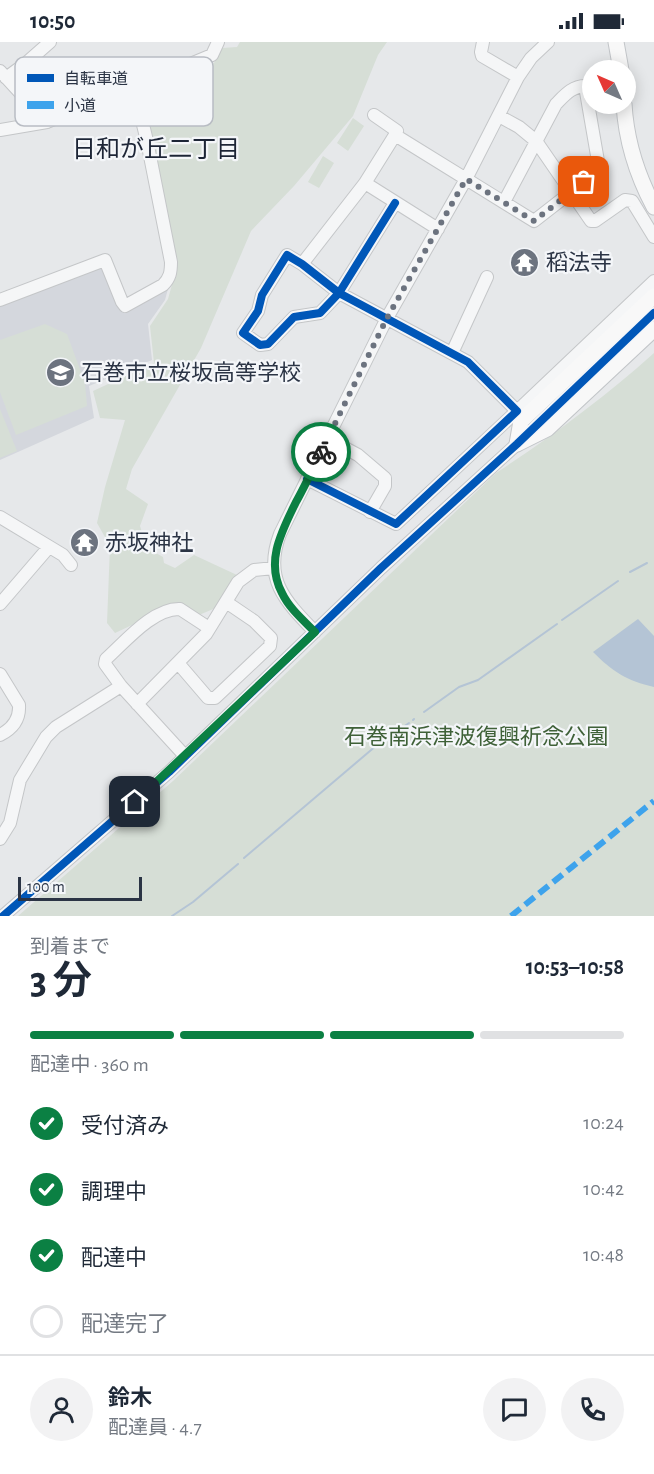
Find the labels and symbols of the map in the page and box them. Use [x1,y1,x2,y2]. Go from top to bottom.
legend [15,57,213,126]
north arrow [582,60,636,114]
text: 自転車道 [64,70,128,87]
text: 小道 [64,97,96,114]
district label: 日和が丘二丁目 [72,136,240,162]
pin [558,156,609,207]
temple icon: 稻法寺 [509,247,541,279]
place label: 稻法寺 [546,251,612,274]
school or university icon: 石巻市立桜坂高等学校 [44,357,76,389]
place label: 石巻市立桜坂高等学校 [81,361,301,384]
courier [291,422,351,482]
temple icon: 赤坂神社 [68,527,100,559]
place label: 赤坂神社 [105,531,193,554]
park label: 石巻南浜津波復興祈念公園 [344,725,608,748]
pin [109,776,160,827]
scale bar [18,874,142,902]

